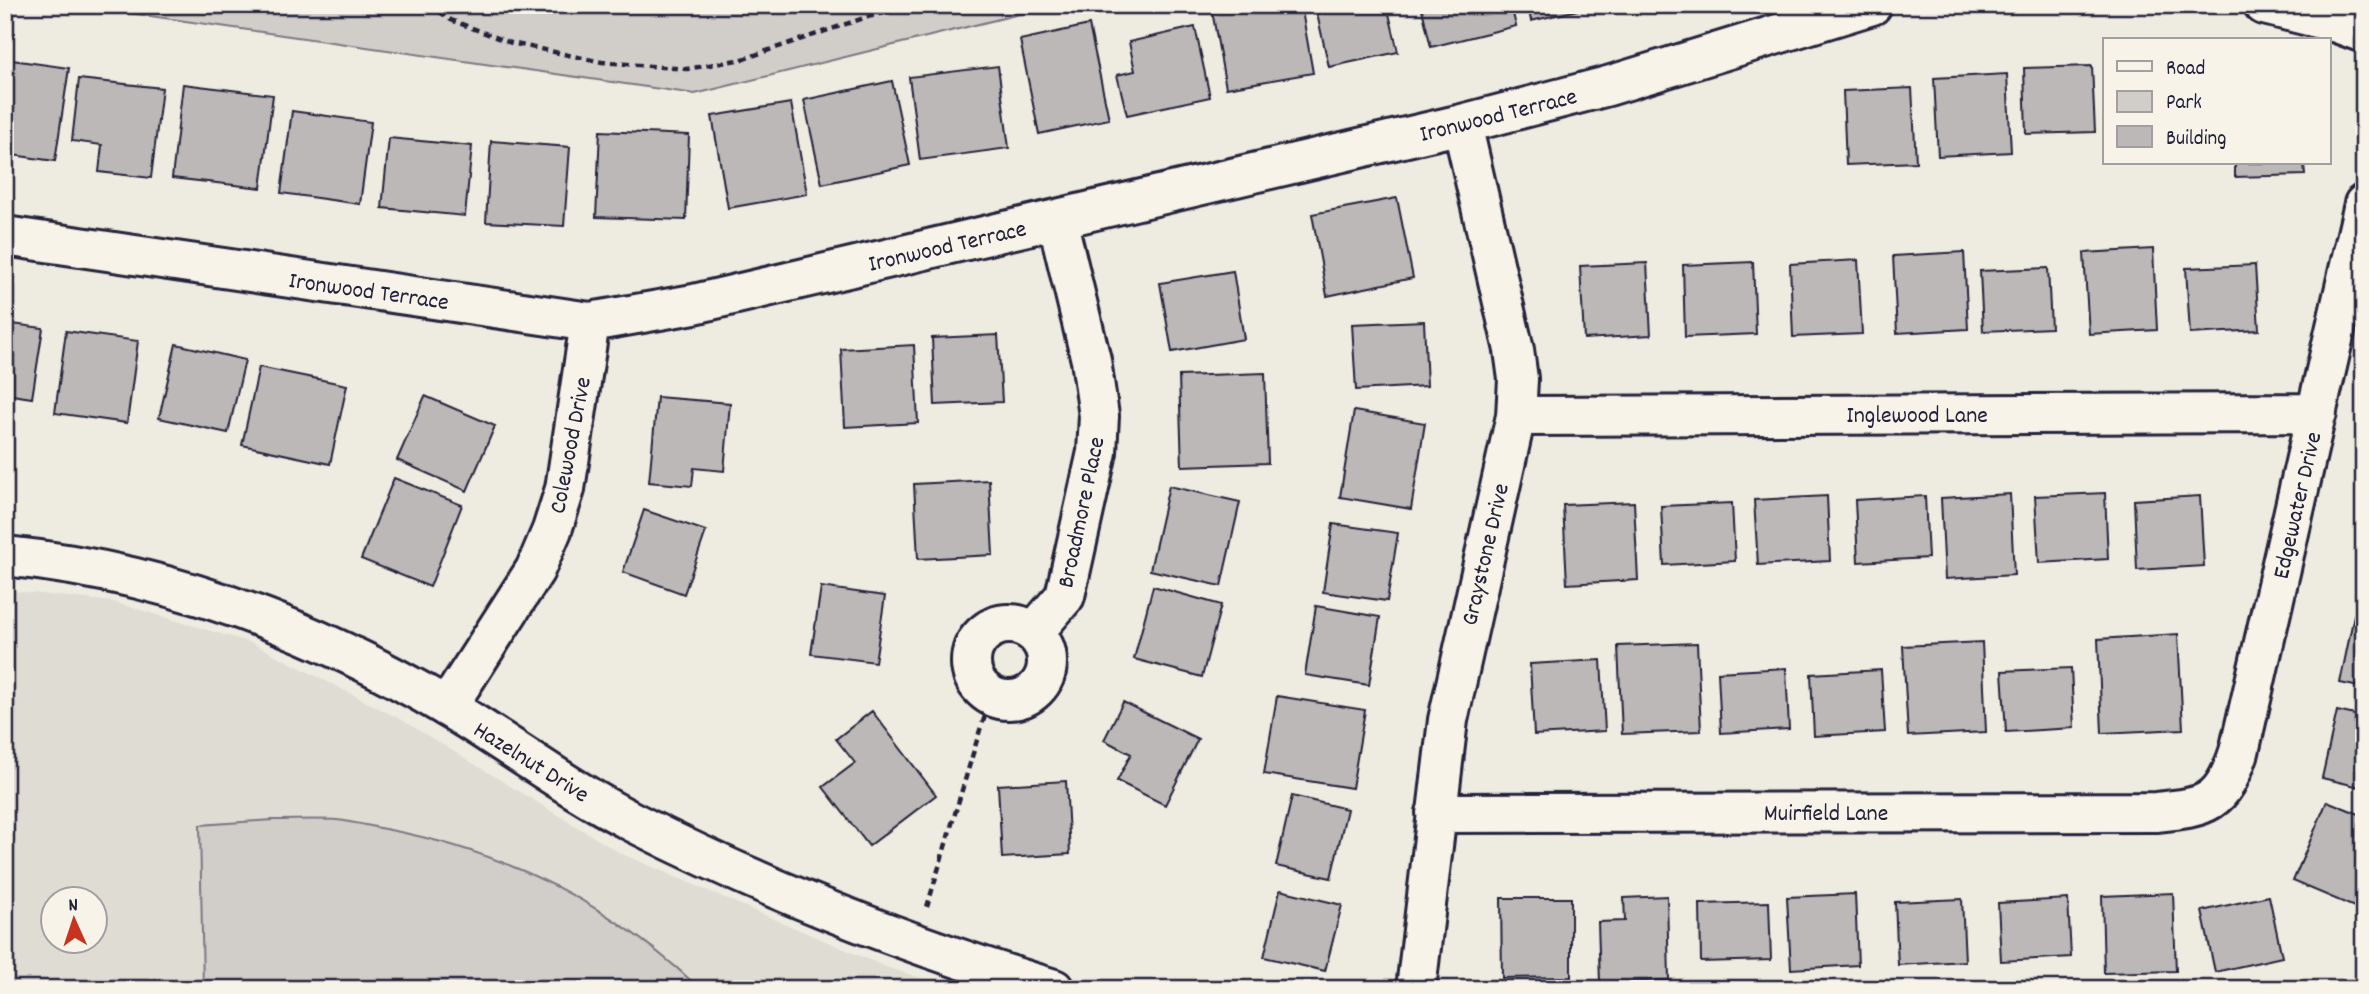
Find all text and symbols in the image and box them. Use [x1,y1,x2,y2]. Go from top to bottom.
legend [2103,38,2330,164]
text: Road [2166,55,2205,85]
street label: Ironwood Terrace [1416,81,1581,153]
text: Park [2166,89,2202,119]
text: Building [2166,125,2226,155]
street label: Ironwood Terrace [865,213,1030,283]
street label: Ironwood Terrace [286,265,451,321]
street label: Colewood Drive [542,374,602,517]
street label: Inglewood Lane [1846,400,1988,434]
street label: Edgewater Drive [2265,429,2332,583]
street label: Broadmore Place [1050,434,1116,591]
street label: Graystone Drive [1454,480,1520,629]
street label: Hazelnut Drive [466,714,595,813]
street label: Muirfield Lane [1764,798,1888,832]
north arrow [38,886,108,956]
text: N [68,893,79,920]

